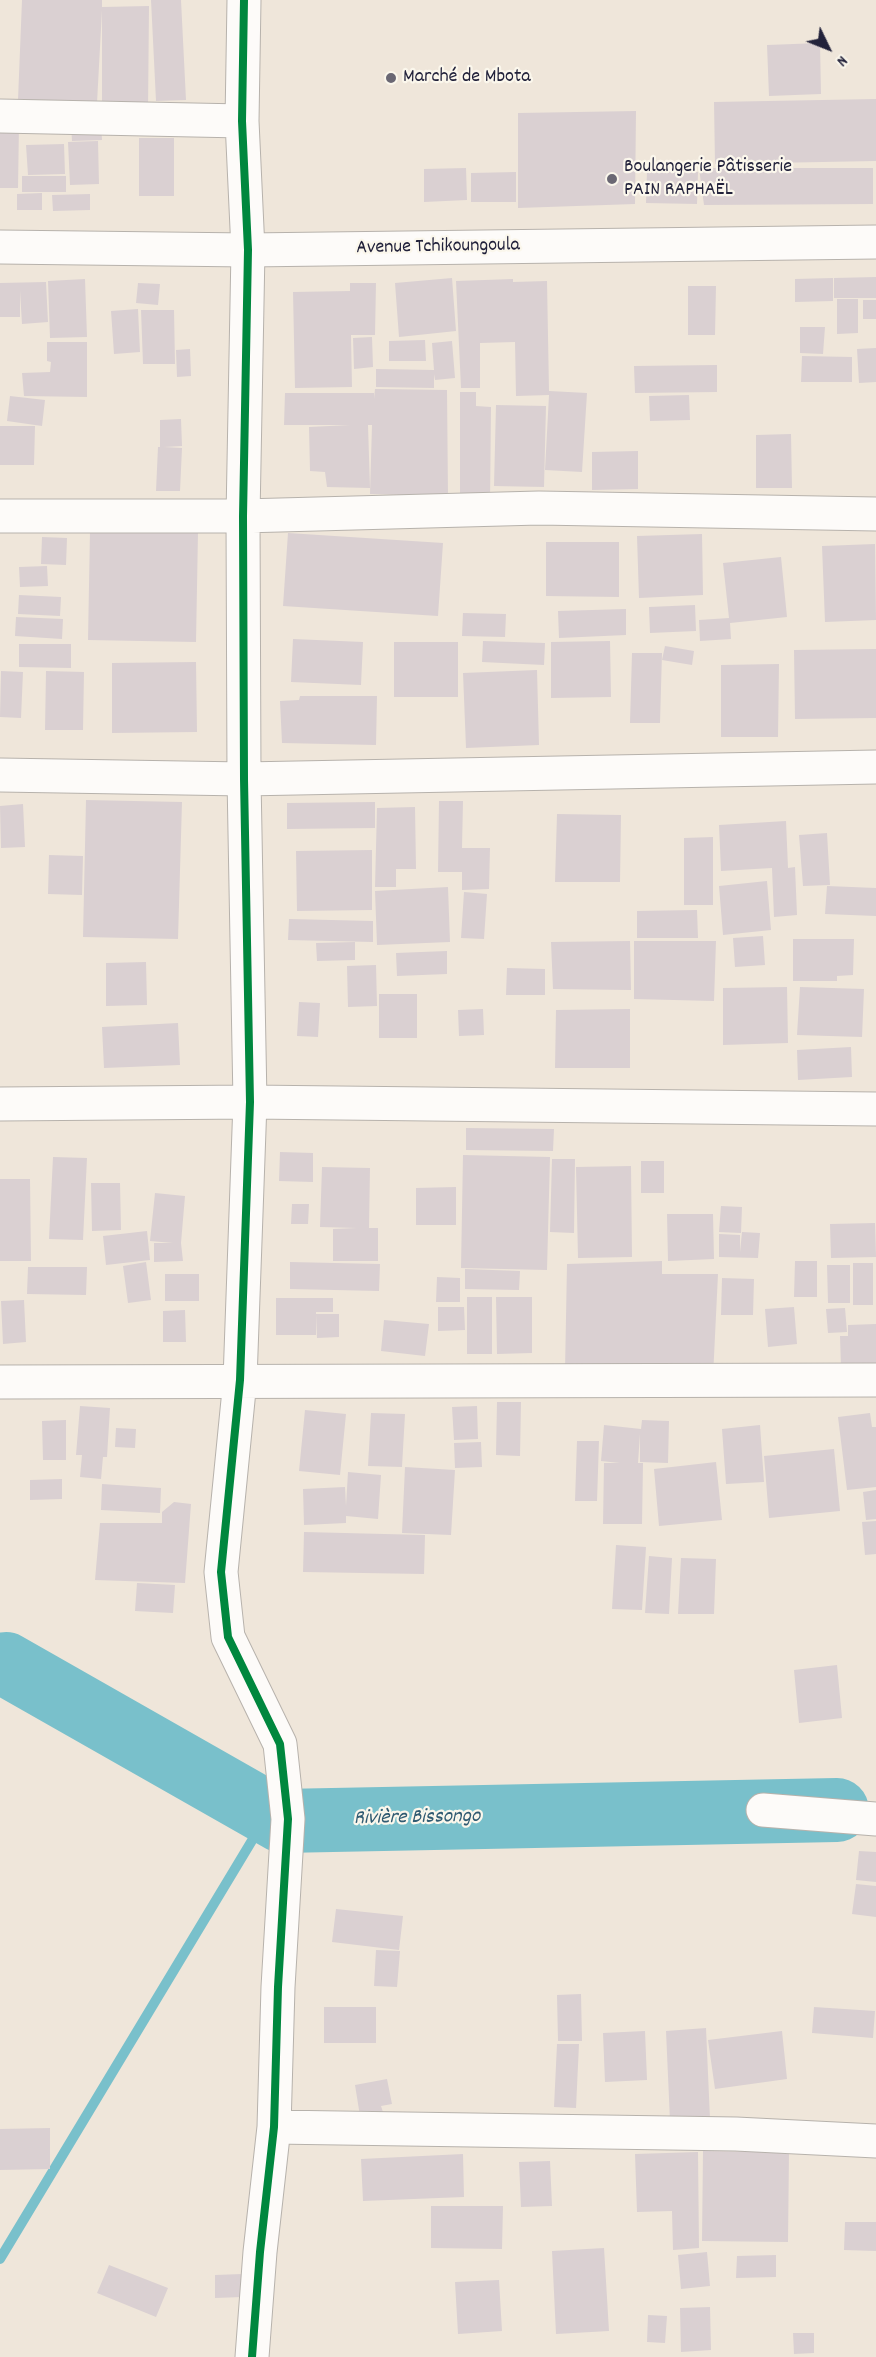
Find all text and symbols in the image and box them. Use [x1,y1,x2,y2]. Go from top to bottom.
north arrow [798,18,858,78]
text: N [830,50,853,71]
place label: Marché de Mbota [403,66,531,90]
marker: Marché de Mbota [384,71,398,85]
place label: Boulangerie Pâtisserie PAIN RAPHAËL [624,156,792,203]
marker: Boulangerie Pâtisserie PAIN RAPHAËL [605,172,619,186]
street label: Avenue Tchikoungoula [356,235,520,261]
water label: Rivière Bissongo [353,1805,481,1833]

